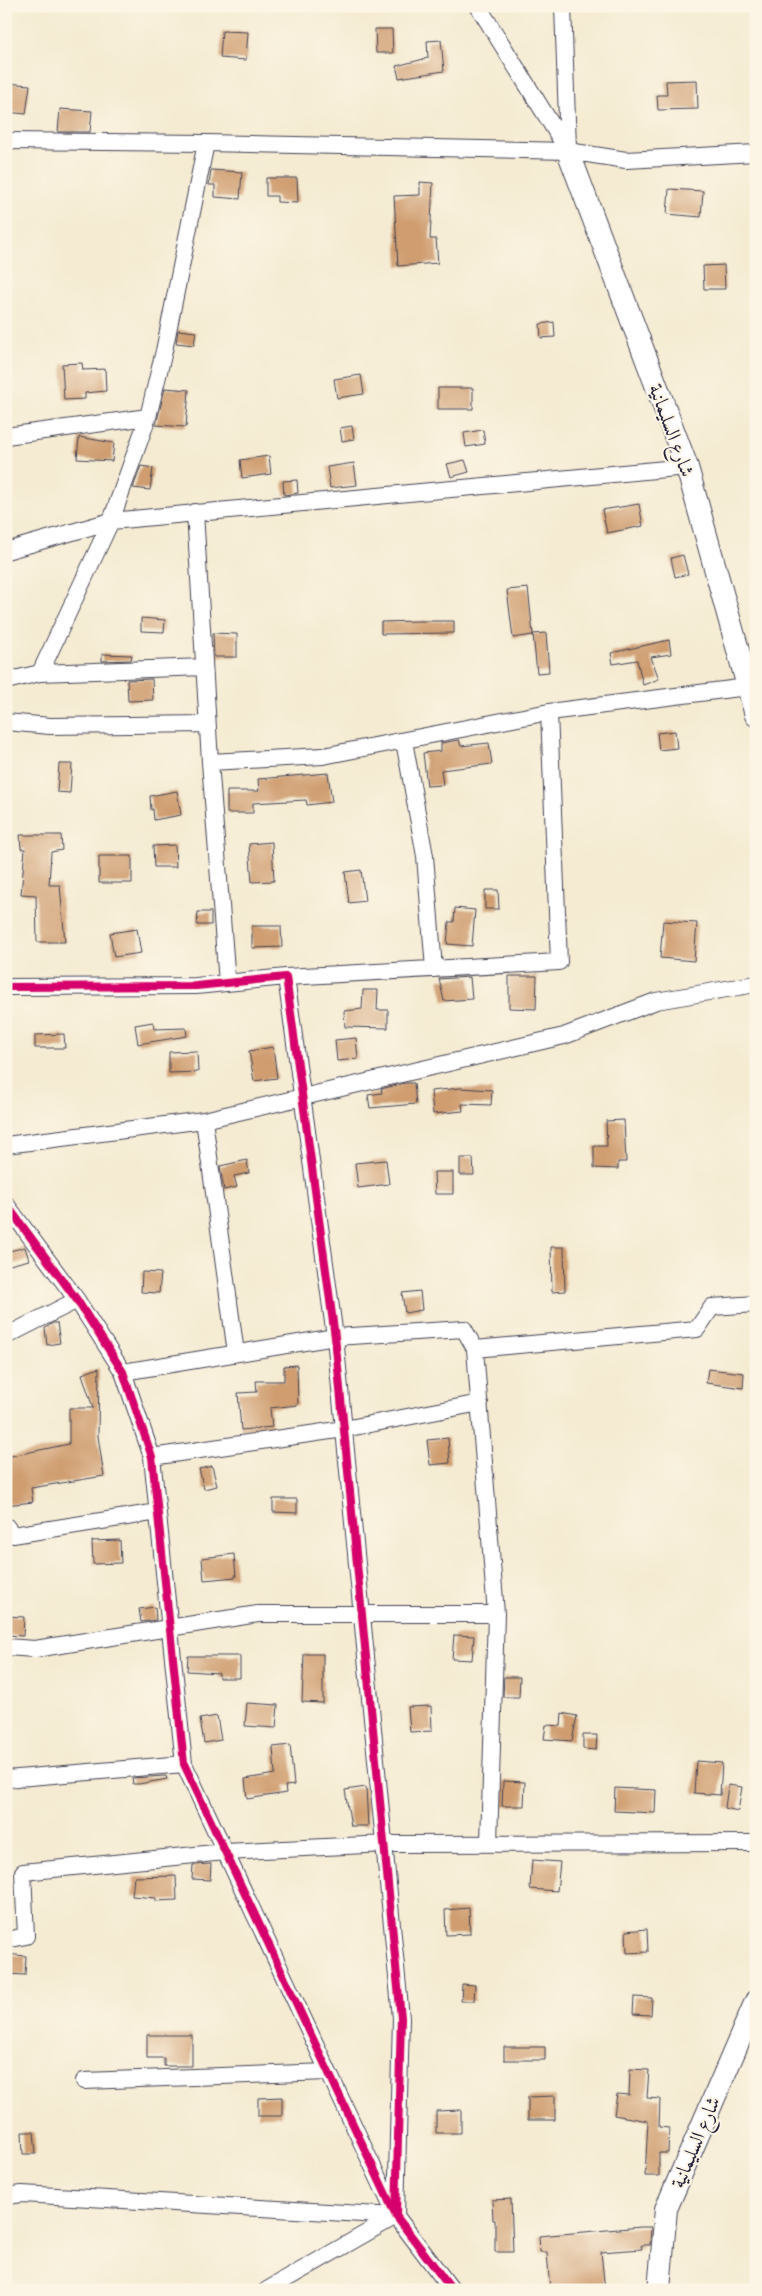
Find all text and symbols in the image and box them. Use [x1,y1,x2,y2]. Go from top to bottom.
street label: شارع السليمانية [638,380,700,482]
street label: شارع السليمانية [665,2093,731,2194]

